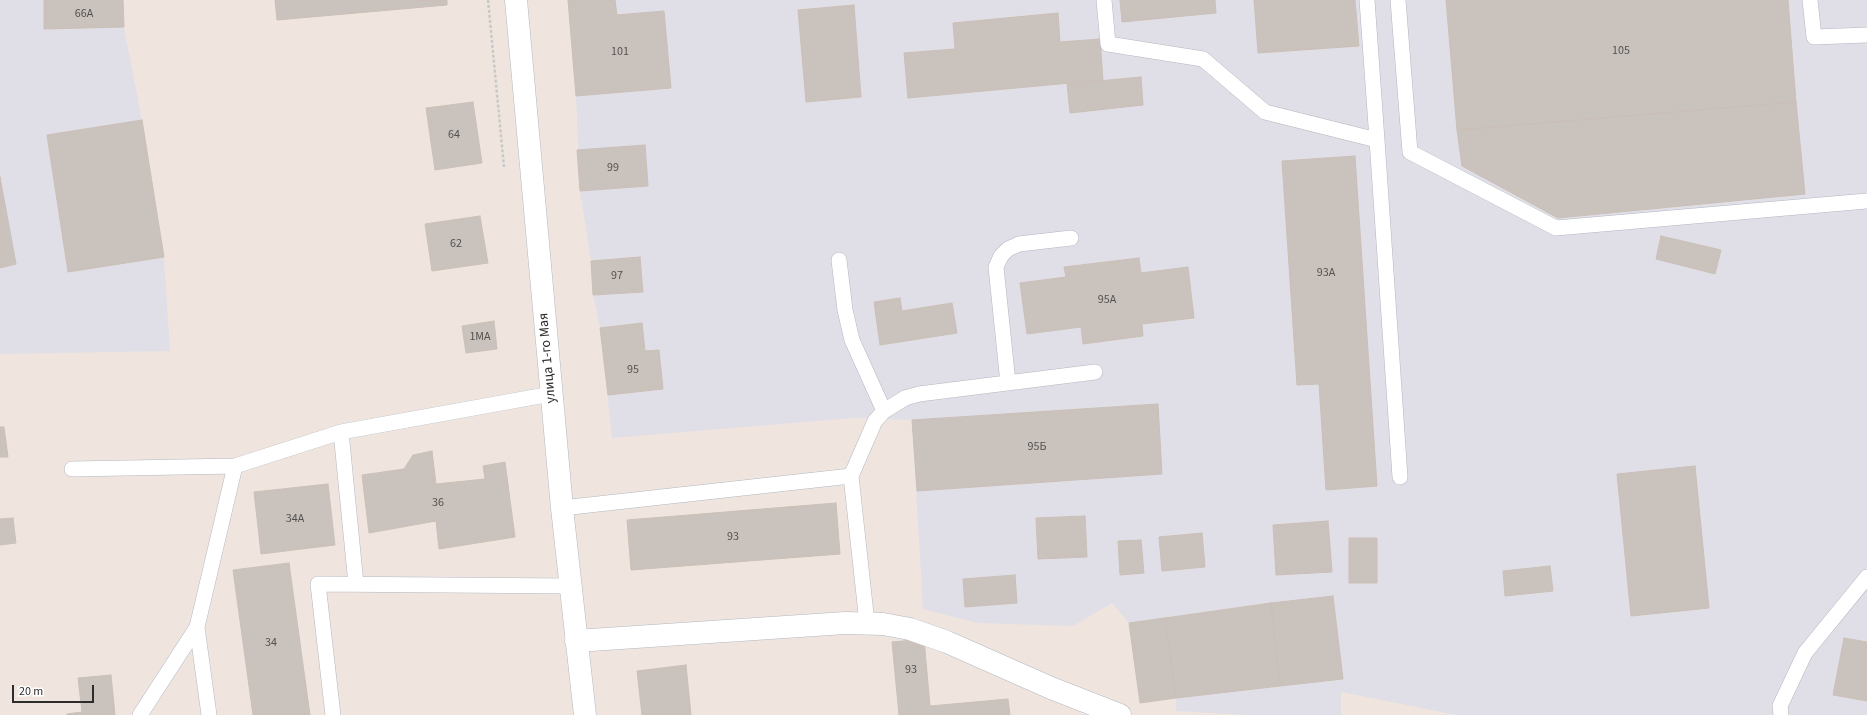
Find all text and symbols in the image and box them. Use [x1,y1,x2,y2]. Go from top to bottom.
house number: 66А [75,7,93,21]
house number: 105 [1612,44,1630,58]
house number: 101 [611,45,629,59]
house number: 64 [448,128,460,142]
house number: 99 [607,161,619,175]
house number: 62 [450,237,462,251]
house number: 93А [1317,266,1335,280]
house number: 97 [611,269,623,283]
house number: 95А [1098,293,1116,307]
street label: улица 1-го Мая [536,312,560,404]
house number: 1МА [469,330,491,344]
house number: 95 [627,363,639,377]
house number: 95Б [1028,440,1046,454]
house number: 36 [432,496,444,510]
house number: 34А [286,512,304,526]
house number: 93 [727,530,739,544]
house number: 34 [265,636,277,650]
house number: 93 [905,663,917,677]
scale bar [14,677,96,703]
text: 20 m [19,683,43,700]

